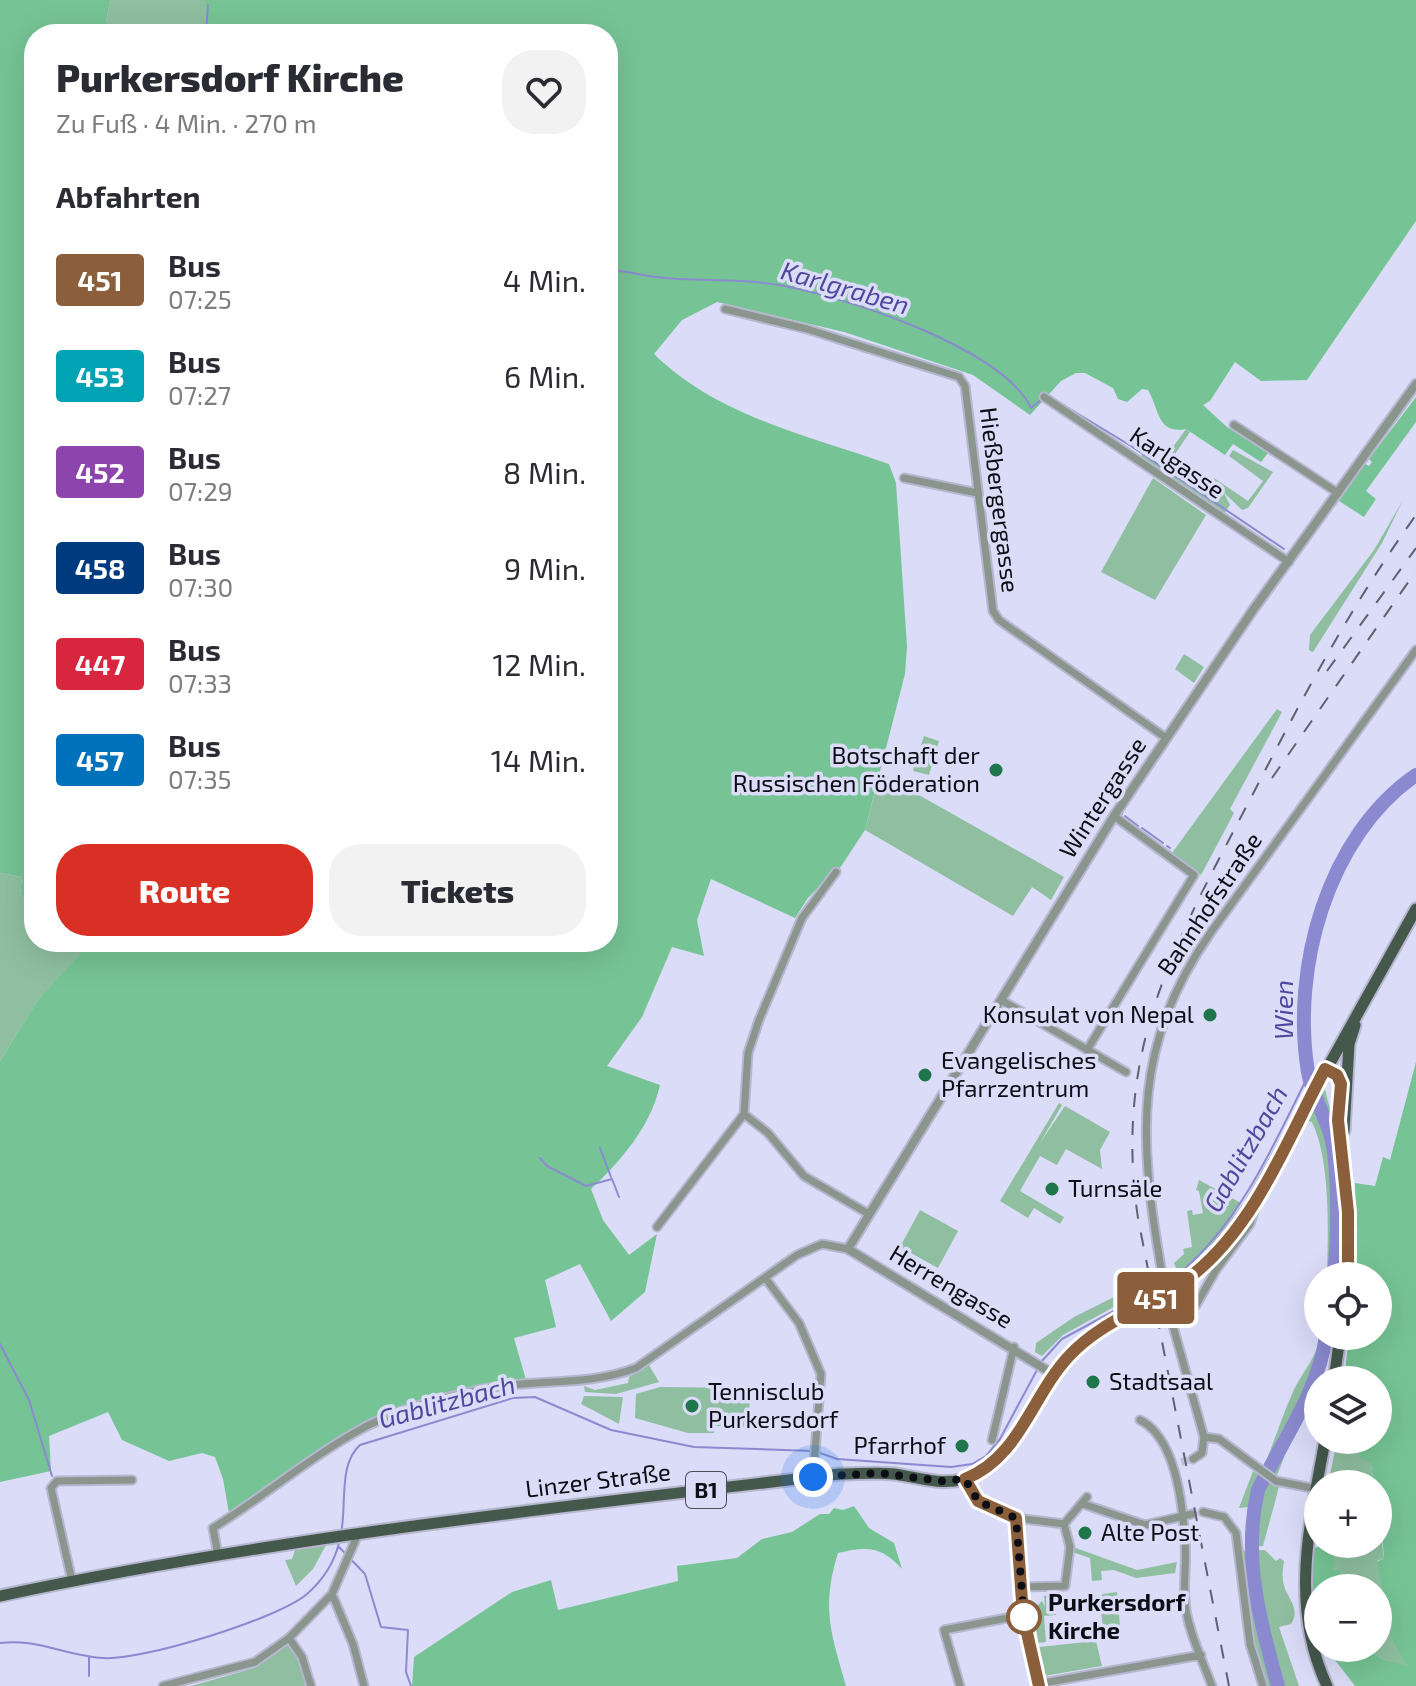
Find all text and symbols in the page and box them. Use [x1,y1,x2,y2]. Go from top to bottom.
button: heart [502,50,586,134]
text: Purkersdorf Kirche [56,54,404,100]
text: Zu Fuß · 4 Min. · 270 m [56,107,317,138]
text: Abfahrten [56,178,201,214]
text: Bus [168,247,221,283]
water label: Karlgraben [778,254,913,320]
text: 4 Min. [503,262,586,298]
text: 451 [77,263,123,297]
text: 07:25 [168,283,232,314]
text: Bus [168,343,221,379]
text: 6 Min. [504,358,586,394]
text: 453 [75,359,125,393]
text: 07:27 [168,379,231,410]
street label: Hießbergergasse [975,405,1026,594]
street label: Karlgasse [1125,420,1231,504]
text: Bus [168,439,221,475]
text: 8 Min. [503,454,586,490]
text: 452 [75,455,125,489]
text: 07:29 [168,475,233,506]
text: Bus [168,535,221,571]
text: 9 Min. [504,550,586,586]
text: 458 [75,551,125,585]
text: 07:30 [168,571,233,602]
text: Bus [168,631,221,667]
text: 12 Min. [492,646,586,682]
text: 447 [75,647,125,681]
text: 07:33 [168,667,232,698]
text: Bus [168,727,221,763]
street label: Wintergasse [1052,731,1151,863]
place label: Botschaft der Russischen Föderation [733,740,980,797]
text: 14 Min. [491,742,586,778]
text: 457 [76,743,124,777]
marker: Botschaft der Russischen Föderation [987,761,1005,779]
text: 07:35 [168,763,232,794]
street label: Bahnhofstraße [1150,826,1267,980]
button: Route [56,844,313,936]
button: Tickets [329,844,586,936]
water label: Wien [1267,980,1298,1040]
place label: Konsulat von Nepal [983,999,1194,1028]
marker: Konsulat von Nepal [1201,1006,1219,1024]
place label: Evangelisches Pfarrzentrum [941,1045,1096,1102]
marker: Evangelisches Pfarrzentrum [916,1066,934,1084]
water label: Gablitzbach [1196,1080,1293,1217]
place label: Turnsäle [1068,1173,1162,1202]
marker: Turnsäle [1043,1180,1061,1198]
street label: Herrengasse [885,1238,1019,1334]
map controls [1304,1262,1392,1662]
button: locate [1304,1262,1392,1350]
line badge: 451 [1110,1272,1202,1324]
text: 451 [1133,1281,1179,1315]
place label: Stadtsaal [1109,1366,1213,1395]
button: layers [1304,1366,1392,1454]
water label: Gablitzbach [375,1367,518,1434]
marker: Stadtsaal [1084,1373,1102,1391]
place label: Tennisclub Purkersdorf [708,1376,839,1433]
marker: Tennisclub Purkersdorf [683,1397,701,1415]
place label: Pfarrhof [854,1430,947,1459]
marker: Pfarrhof [953,1437,971,1455]
street label: Linzer Straße [524,1456,672,1503]
your location [793,1457,833,1497]
button: + [1304,1470,1392,1558]
road number: B1 [686,1472,726,1508]
place label: Alte Post [1101,1517,1199,1546]
marker: Alte Post [1076,1524,1094,1542]
button: − [1304,1574,1392,1662]
place label: Purkersdorf Kirche [1048,1587,1187,1644]
marker: Purkersdorf Kirche [1007,1600,1041,1634]

